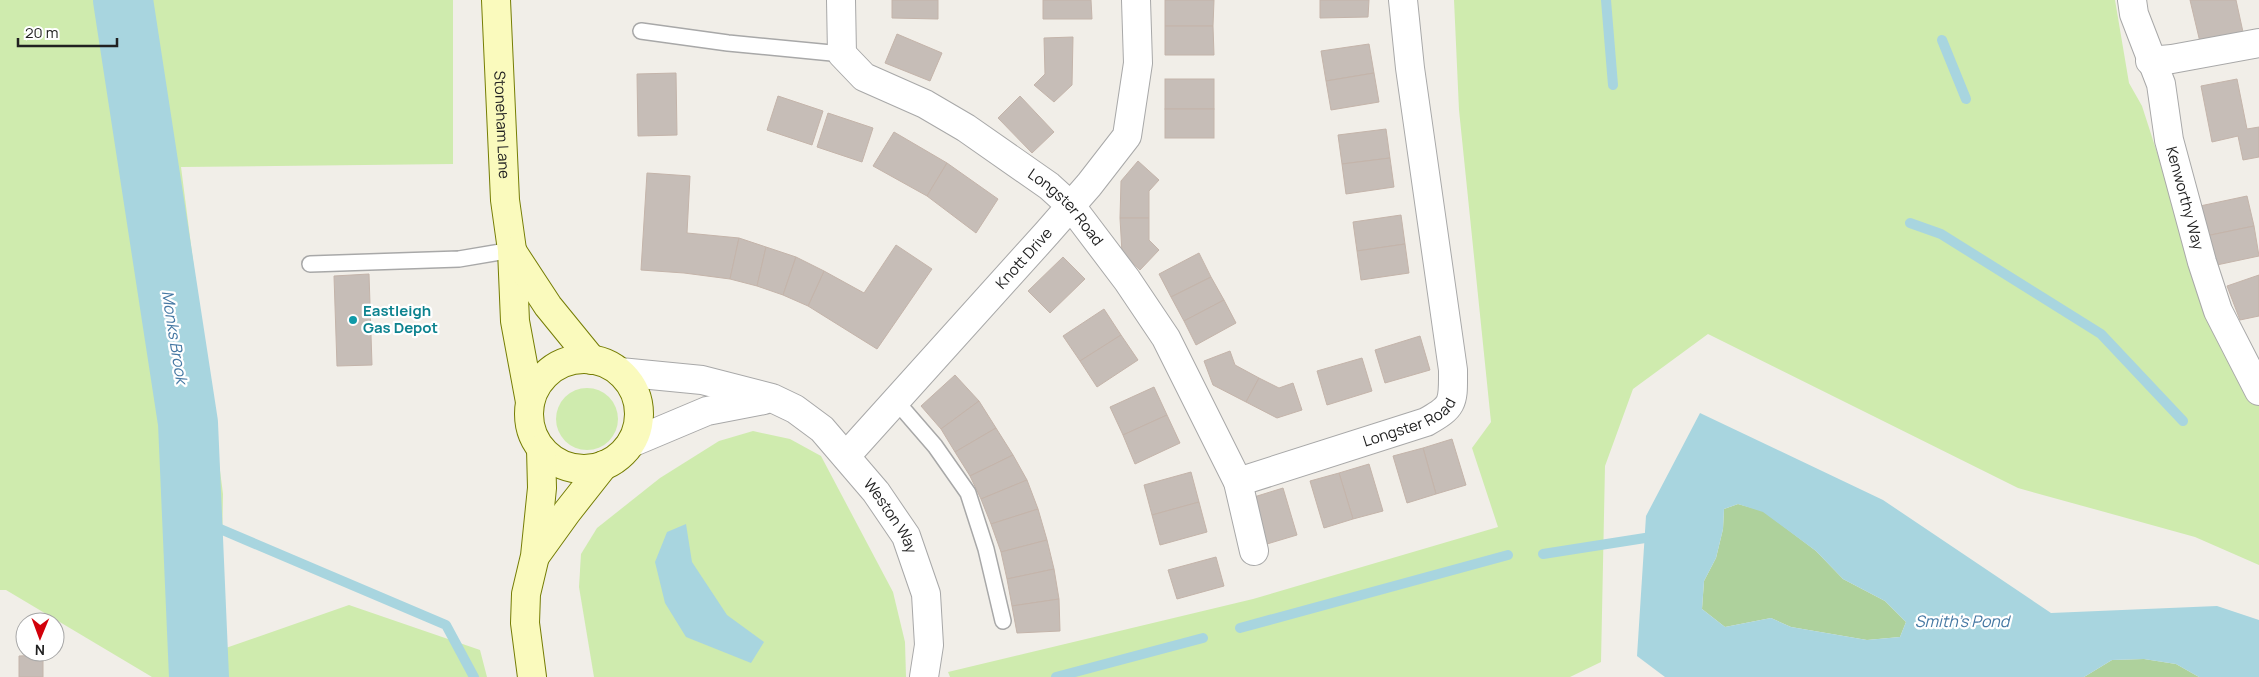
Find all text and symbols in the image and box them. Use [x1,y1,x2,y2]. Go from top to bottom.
scale bar [18,15,116,47]
text: 20 m [25,22,58,43]
street label: Stoneham Lane [489,70,515,180]
street label: Kenworthy Way [2161,144,2209,252]
street label: Longster Road [1024,163,1108,250]
street label: Knott Drive [991,223,1057,293]
water label: Monks Brook [157,289,194,387]
place label: Eastleigh Gas Depot [363,300,438,338]
marker: Eastleigh Gas Depot [347,314,359,326]
street label: Longster Road [1360,394,1461,452]
street label: Weston Way [859,474,922,556]
water label: Smith's Pond [1915,610,2012,632]
north arrow [15,612,65,662]
text: N [35,641,45,660]

